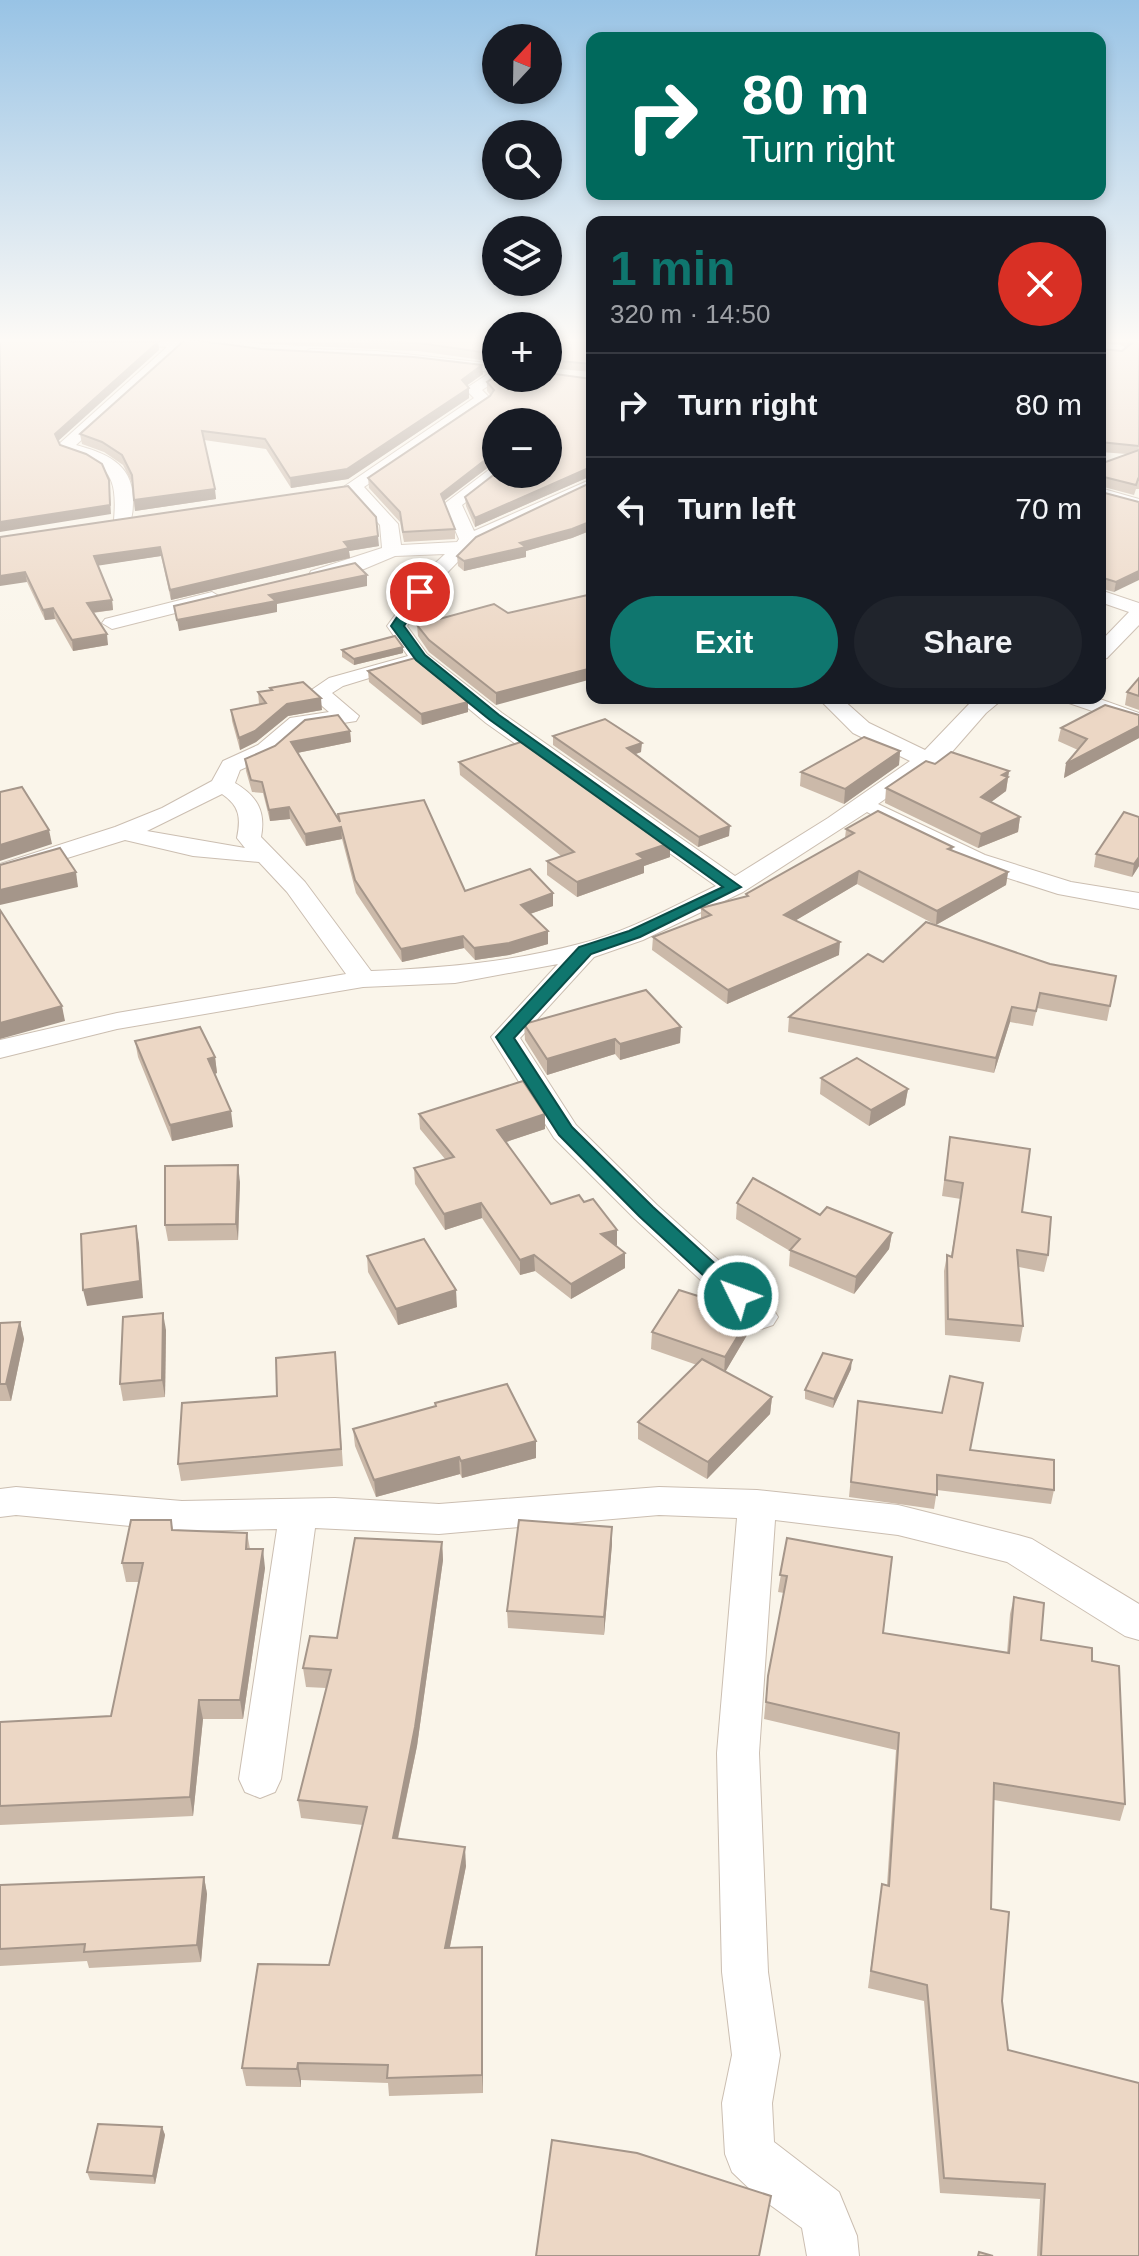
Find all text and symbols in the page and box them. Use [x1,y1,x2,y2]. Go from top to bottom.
north arrow [482,24,562,104]
map controls [482,24,562,488]
text: 80 m [742,63,870,126]
icon: right [610,64,714,168]
button: search [482,120,562,200]
text: Turn right [742,129,895,170]
button: layers [482,216,562,296]
text: 1 min [610,242,735,295]
button: close [998,242,1082,326]
text: 320 m · 14:50 [610,299,770,329]
button: + [482,312,562,392]
icon: right [610,383,654,427]
text: Turn right [678,388,817,421]
text: 80 m [1015,388,1082,421]
button: − [482,408,562,488]
icon: left [610,487,654,531]
text: Turn left [678,492,796,525]
text: 70 m [1015,492,1082,525]
pin [386,558,454,626]
icon: arrive [398,570,442,614]
button: Exit [610,596,838,688]
button: Share [854,596,1082,688]
position arrow [696,1254,780,1338]

